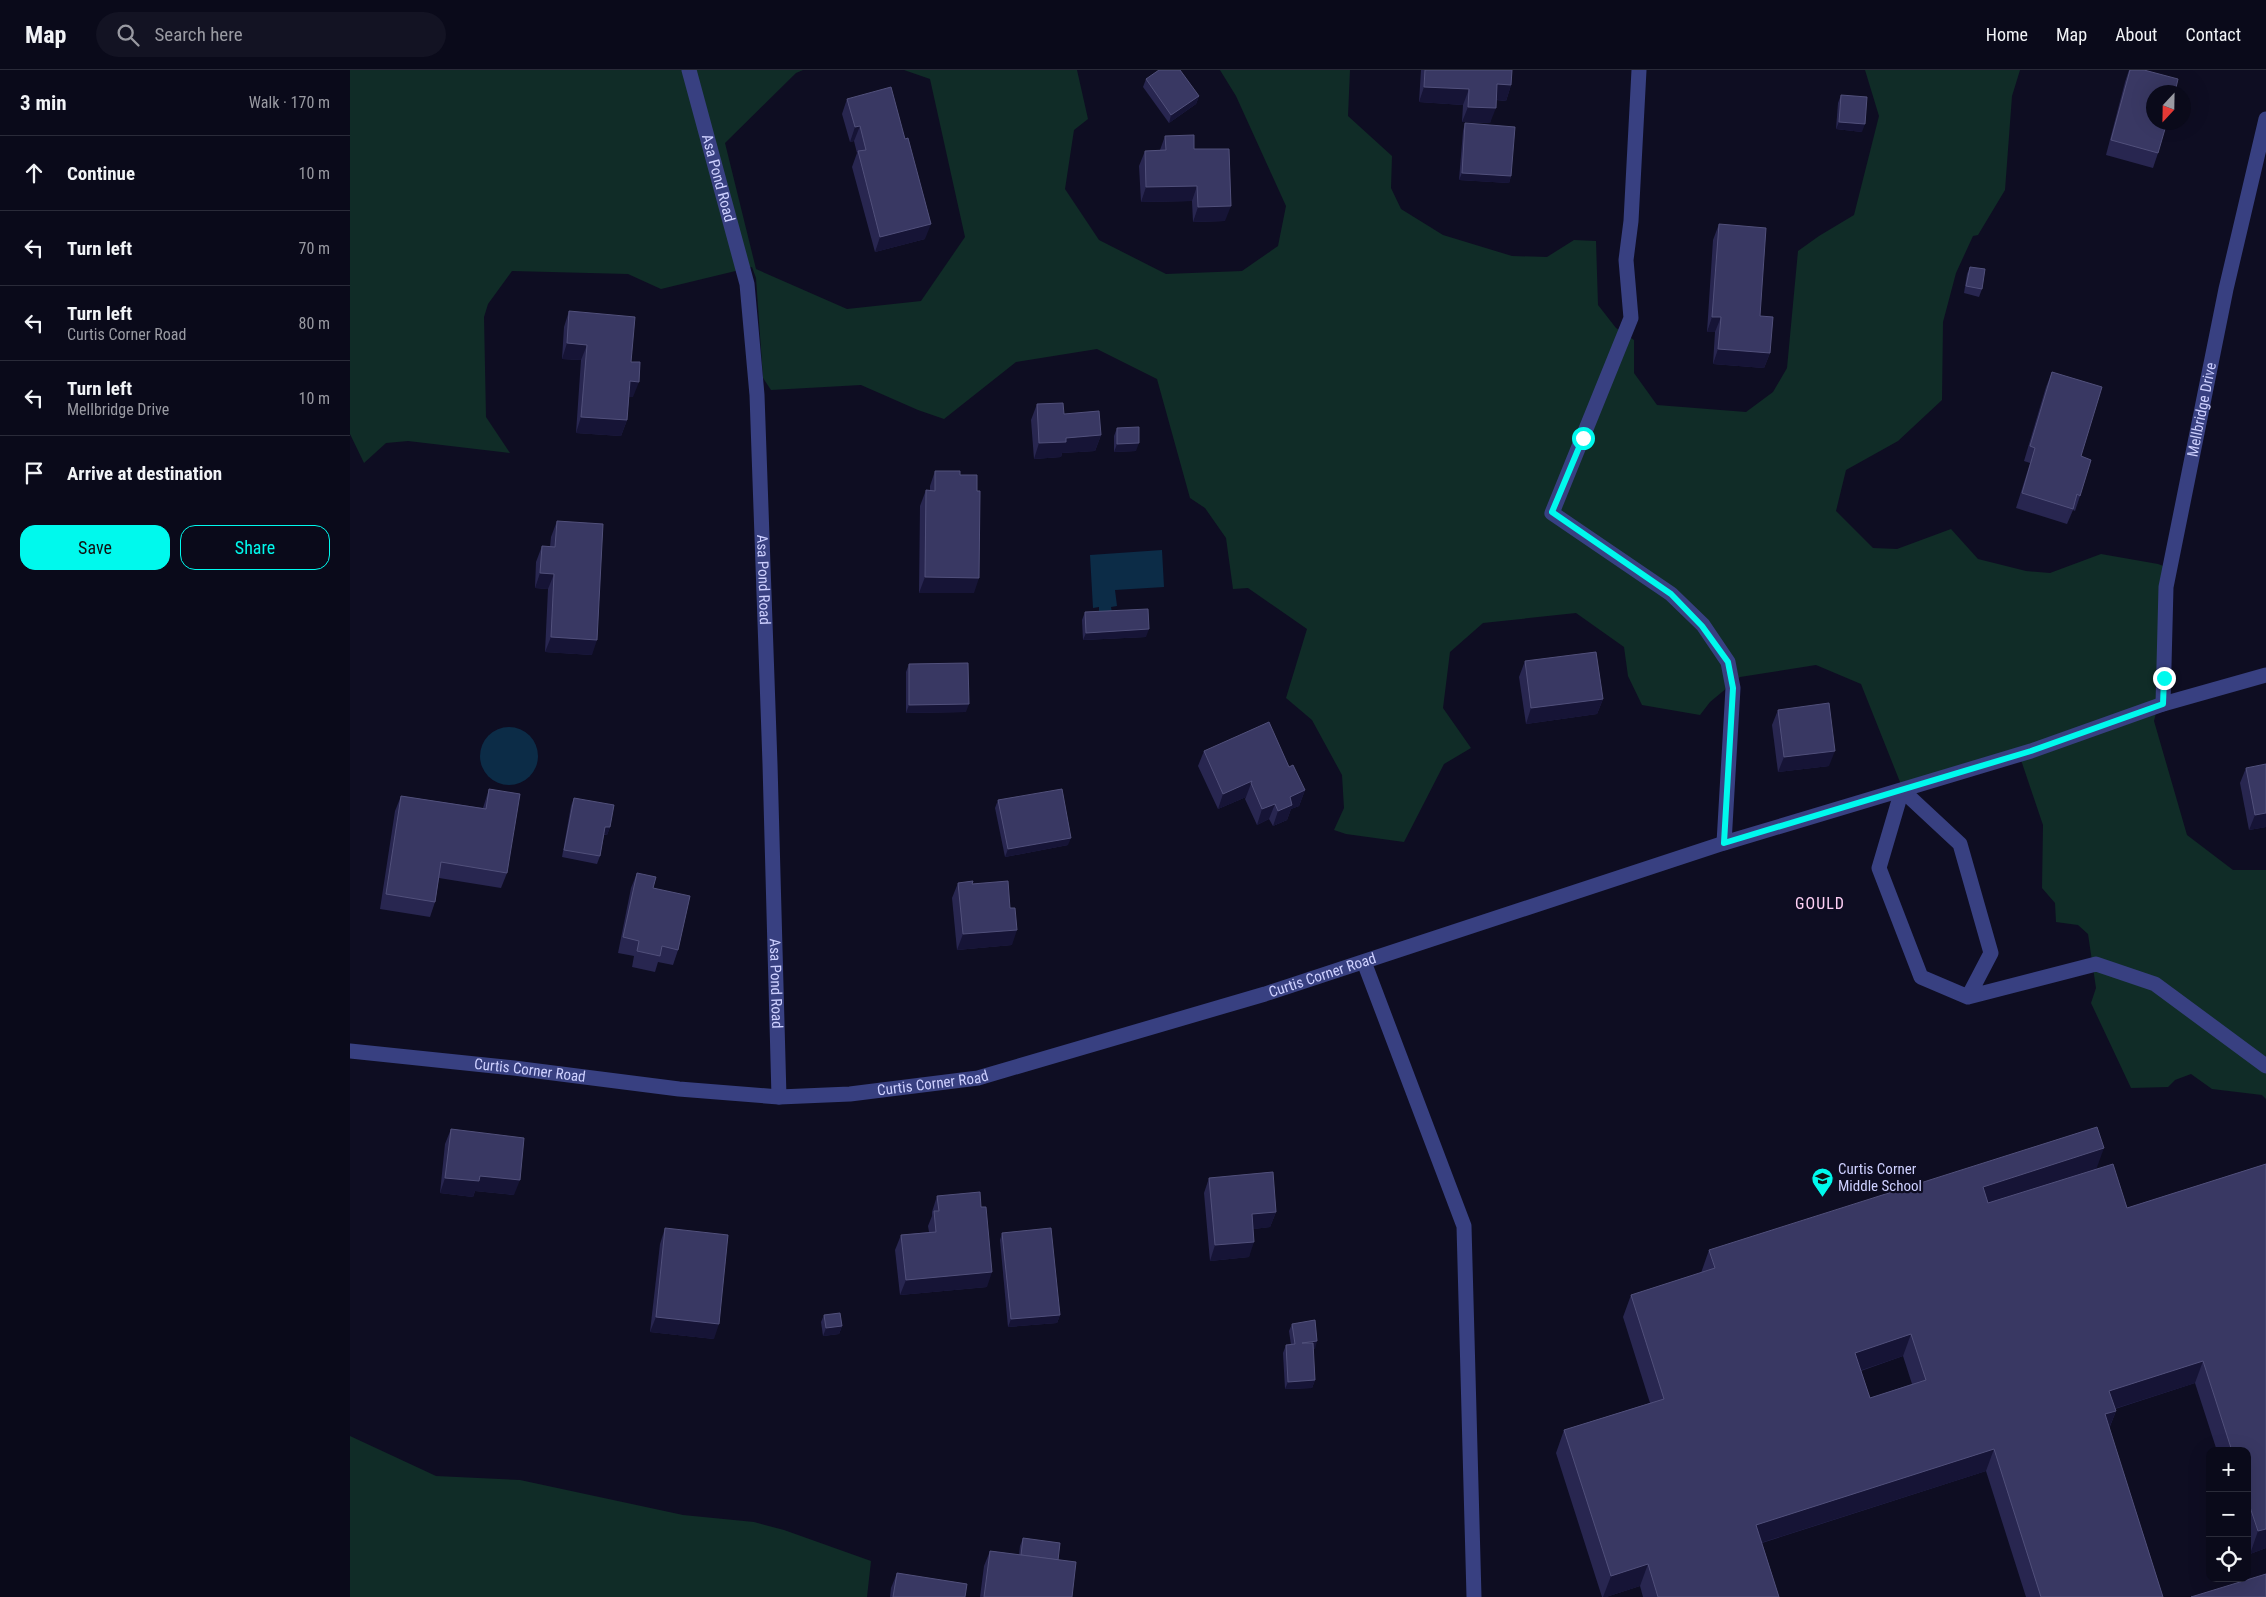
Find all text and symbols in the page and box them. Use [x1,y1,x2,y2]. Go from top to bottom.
search box [96,12,446,57]
text: Map [25,21,66,49]
icon: search [114,21,142,49]
text: Search here [154,23,243,46]
text: Home [1986,24,2028,45]
text: Map [2056,24,2087,45]
text: About [2115,24,2157,45]
text: Contact [2185,24,2241,45]
north arrow [2146,85,2191,130]
text: 3 min [20,91,67,115]
text: Walk · 170 m [249,93,330,112]
street label: Asa Pond Road [698,132,739,224]
icon: ahead [20,159,48,187]
text: Continue [67,162,135,185]
text: 10 m [298,164,330,183]
icon: left [20,234,48,262]
text: Turn left [67,237,132,260]
text: 70 m [298,239,330,258]
text: Turn left [67,302,132,325]
icon: left [20,309,48,337]
text: 80 m [298,314,330,333]
text: Curtis Corner Road [67,325,186,344]
street label: Mellbridge Drive [2183,361,2220,458]
text: Turn left [67,377,132,400]
icon: left [20,384,48,412]
text: 10 m [298,389,330,408]
text: Mellbridge Drive [67,400,169,419]
route start [1572,427,1595,450]
icon: arrive [20,459,48,487]
text: Arrive at destination [67,462,222,485]
button: Save [20,525,170,570]
button: Share [180,525,330,570]
street label: Asa Pond Road [753,534,774,625]
route end [2153,667,2176,690]
district label: GOULD [1795,894,1845,913]
street label: Asa Pond Road [766,938,786,1029]
street label: Curtis Corner Road [1266,949,1378,1001]
street label: Curtis Corner Road [473,1055,587,1086]
street label: Curtis Corner Road [876,1066,991,1100]
place label: Curtis Corner Middle School [1838,1160,1922,1195]
school or university icon: Curtis Corner Middle School [1810,1166,1834,1197]
map controls [2206,1447,2251,1582]
button: + [2206,1447,2251,1492]
button: − [2206,1492,2251,1537]
button: locate [2206,1537,2251,1582]

